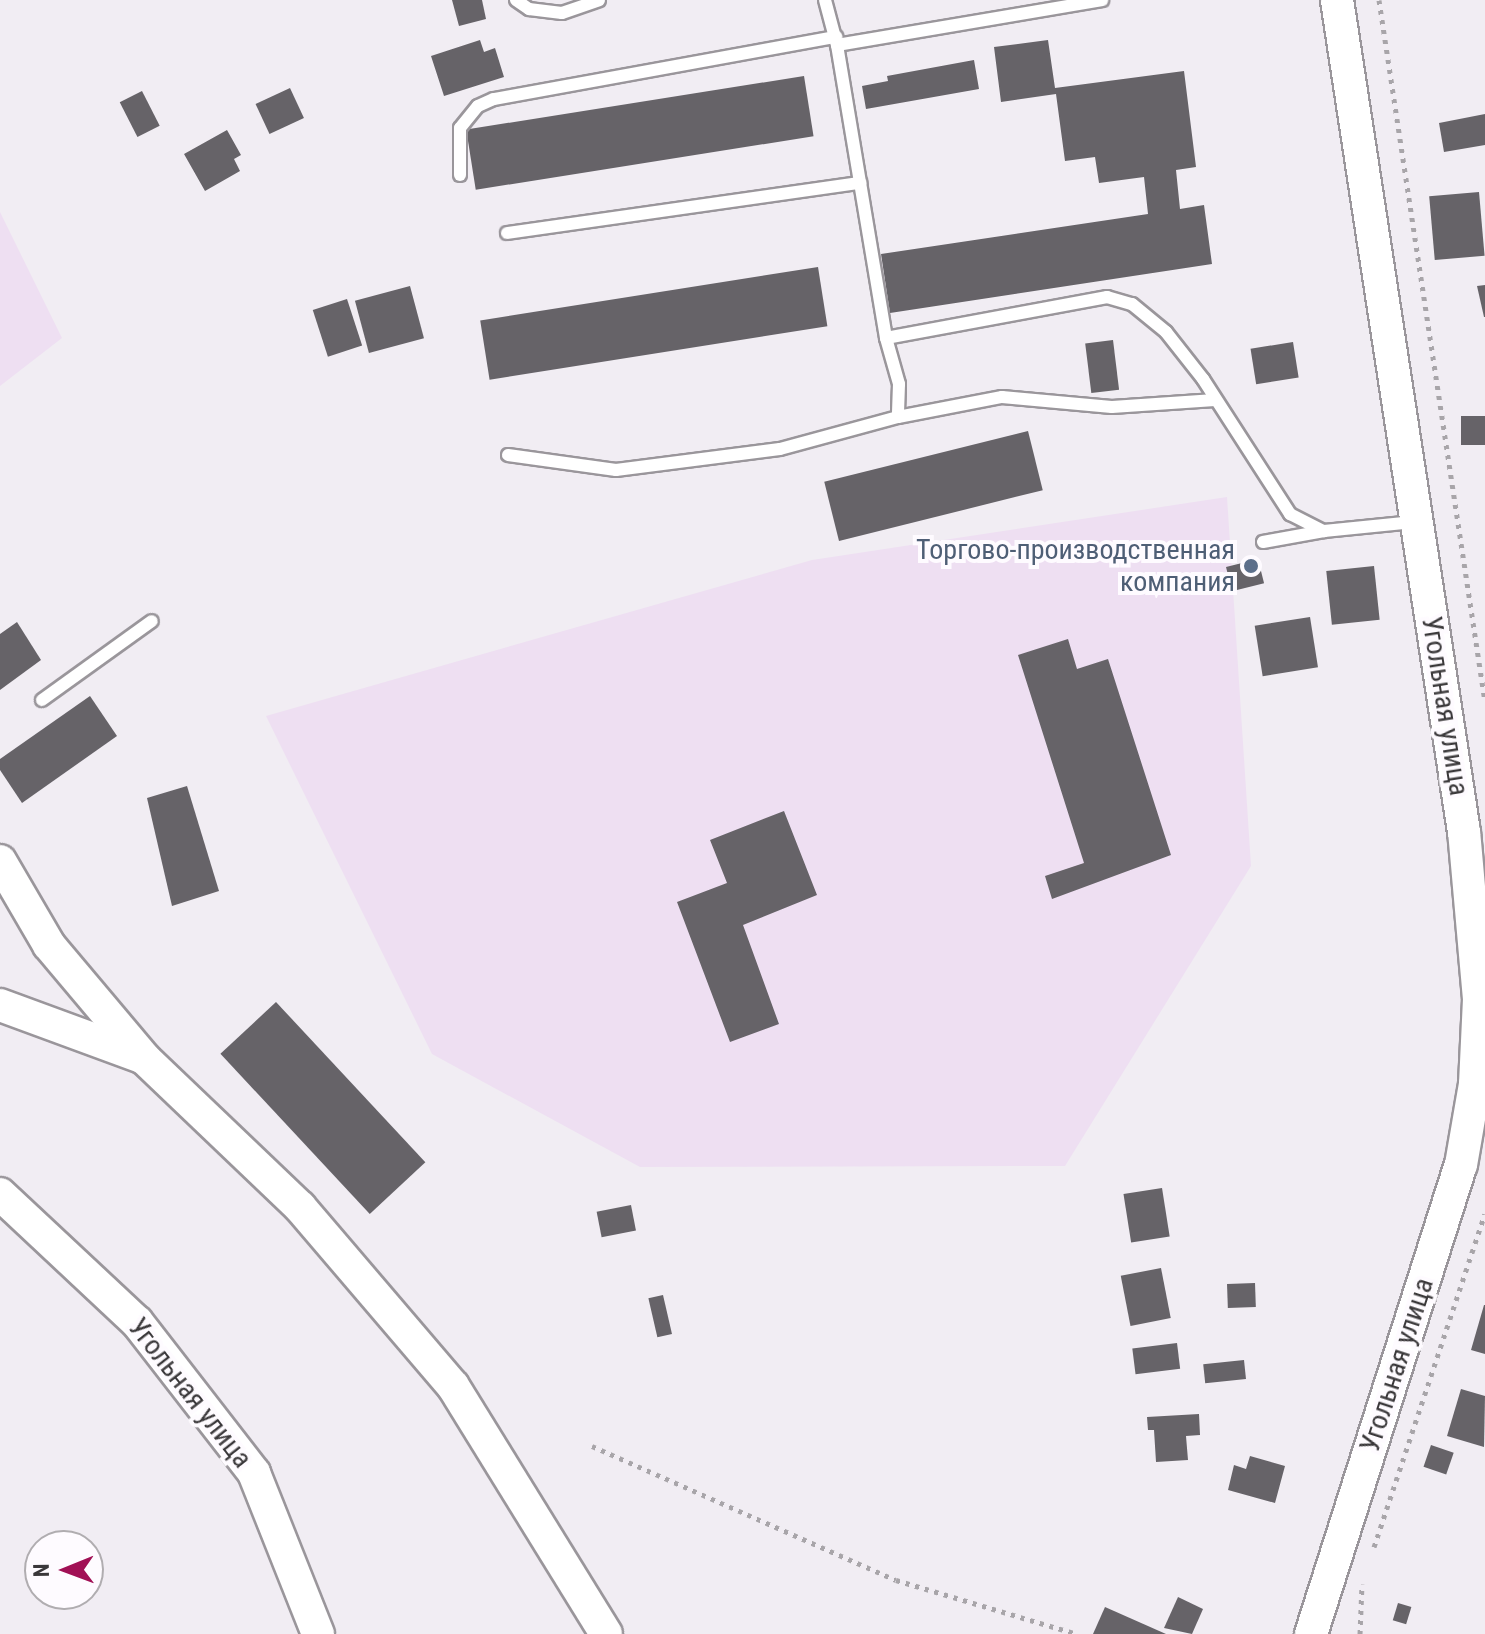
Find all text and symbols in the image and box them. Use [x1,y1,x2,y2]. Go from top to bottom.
place label: Торгово-производственная компания [916,533,1235,599]
marker: Торгово-производственная компания [1242,557,1260,575]
street label: Угольная улица [1414,614,1476,798]
street label: Угольная улица [1353,1274,1441,1456]
street label: Угольная улица [121,1311,259,1475]
north arrow [24,1530,104,1610]
text: N [29,1563,54,1577]

